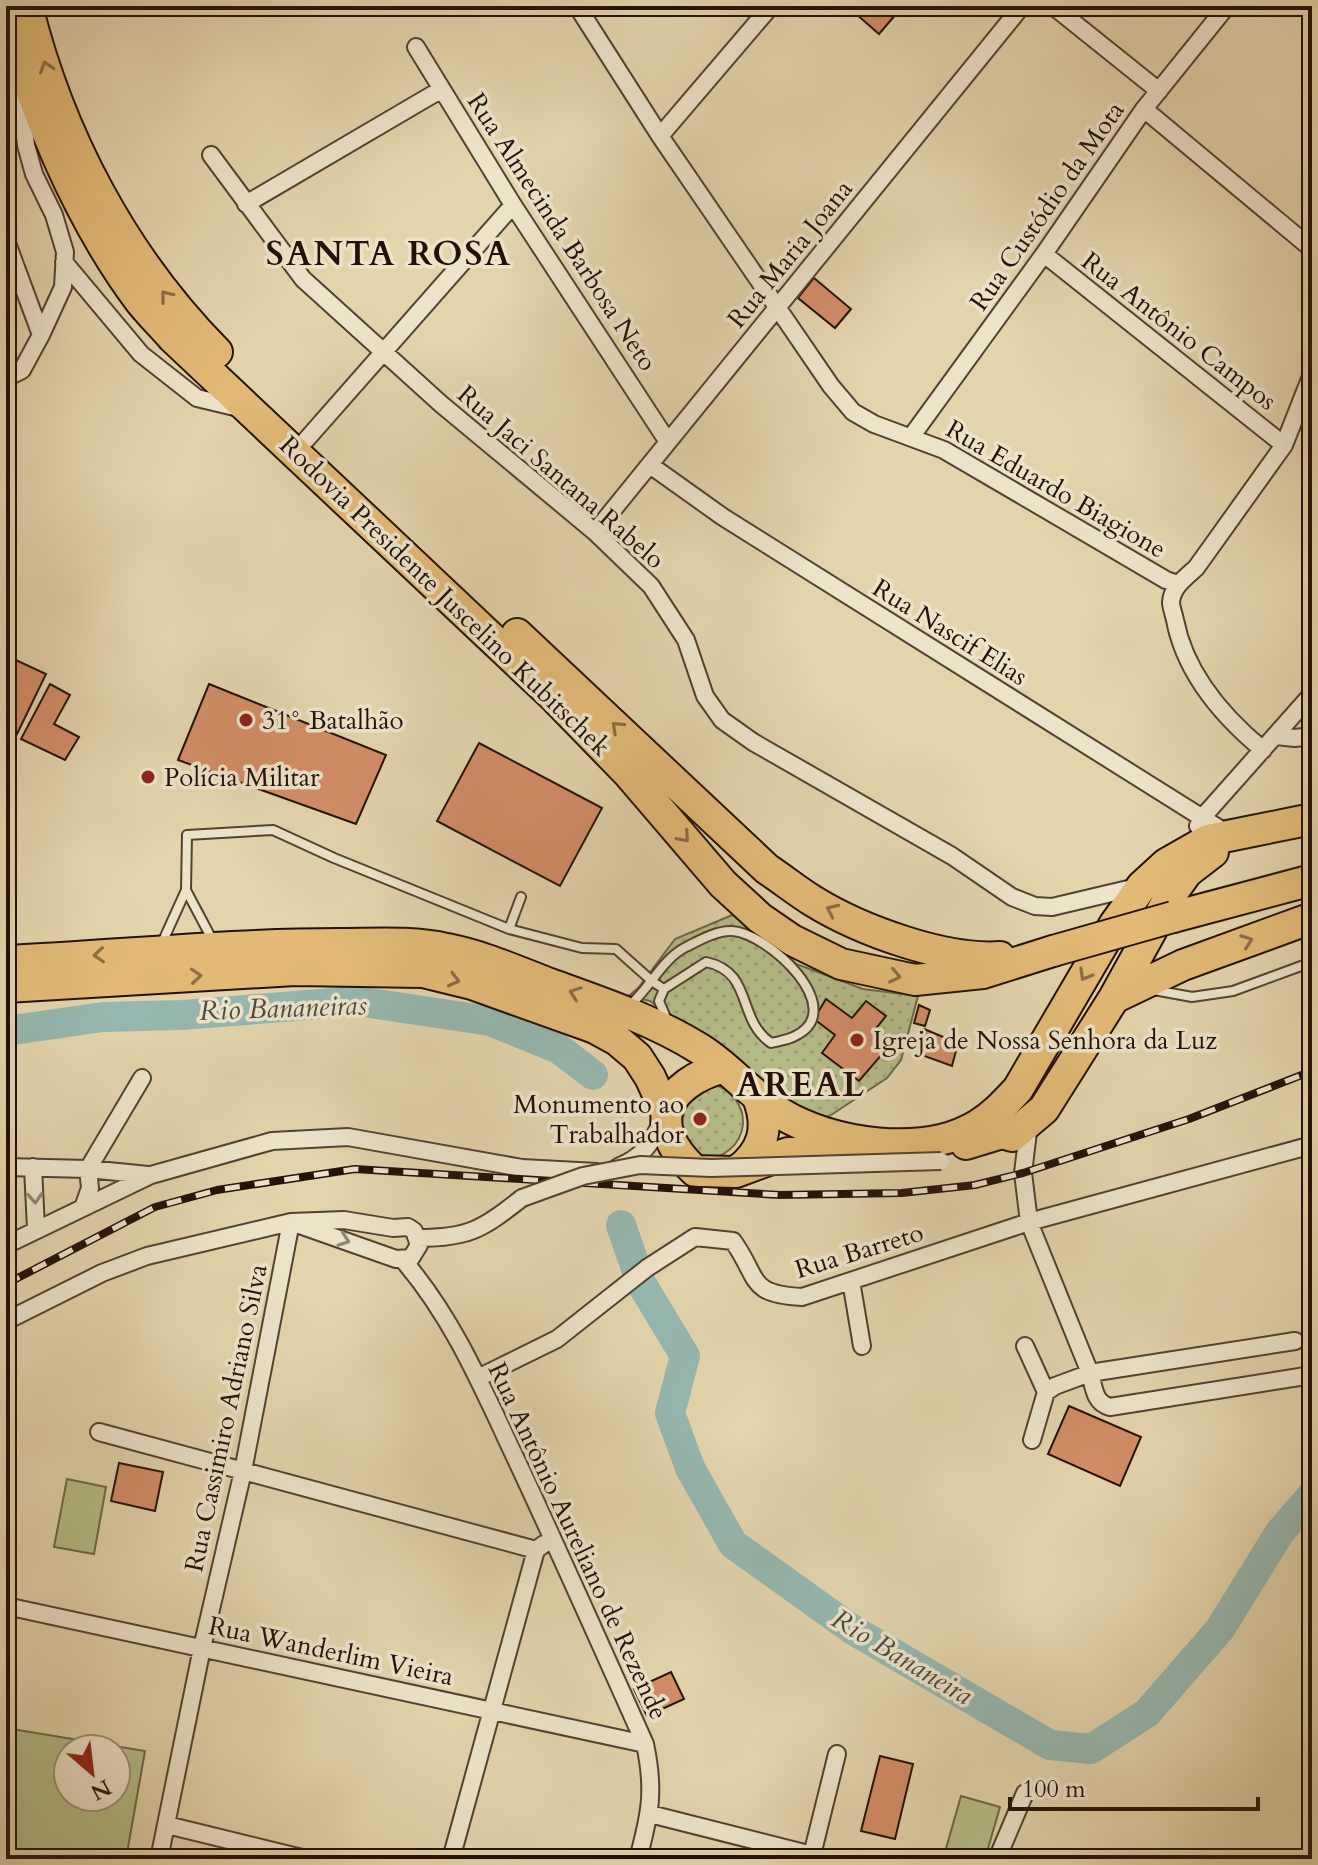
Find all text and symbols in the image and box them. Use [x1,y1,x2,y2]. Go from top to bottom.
one-way arrow [39,61,55,75]
street label: Rua Almecinda Barbosa Neto [459,86,665,378]
street label: Rua Custódio da Mota [962,94,1132,318]
street label: Rua Maria Joana [719,173,861,335]
district label: SANTA ROSA [266,231,512,277]
street label: Rua Antônio Campos [1074,244,1284,418]
one-way arrow [162,290,176,305]
street label: Rua Jaci Santana Rabelo [450,377,672,577]
street label: Rua Eduardo Biagione [939,412,1173,566]
street label: Rodovia Presidente Juscelino Kubitschek [272,428,618,764]
street label: Rua Nascif Elias [866,570,1034,694]
place label: 31° Batalhão [262,703,404,738]
marker: 31° Batalhão [237,711,255,729]
one-way arrow [612,721,626,736]
place label: Polícia Militar [164,760,320,795]
marker: Polícia Militar [139,768,157,786]
one-way arrow [674,828,689,843]
one-way arrow [826,904,841,920]
one-way arrow [1240,935,1254,951]
one-way arrow [93,946,106,963]
one-way arrow [1079,966,1095,980]
one-way arrow [888,967,901,984]
one-way arrow [190,968,203,985]
one-way arrow [447,970,461,987]
water label: Rio Bananeiras [198,986,368,1030]
one-way arrow [569,986,583,1003]
place label: Igreja de Nossa Senhora da Luz [873,1023,1217,1058]
marker: Igreja de Nossa Senhora da Luz [848,1031,866,1049]
district label: AREAL [736,1062,866,1108]
place label: Monumento ao Trabalhador [513,1087,685,1152]
marker: Monumento ao Trabalhador [691,1110,709,1128]
one-way arrow [26,1192,43,1205]
street label: Rua Barreto [791,1215,927,1287]
one-way arrow [336,1230,350,1246]
street label: Rua Cassimiro Adriano Silva [176,1261,276,1575]
street label: Rua Antônio Aureliano de Rezende [480,1357,676,1725]
water label: Rio Bananeira [824,1600,980,1714]
street label: Rua Wanderlim Vieira [205,1608,457,1694]
north arrow [52,1733,132,1813]
scale bar [1010,1761,1258,1811]
text: N [85,1772,116,1808]
text: 100 m [1022,1773,1086,1806]

